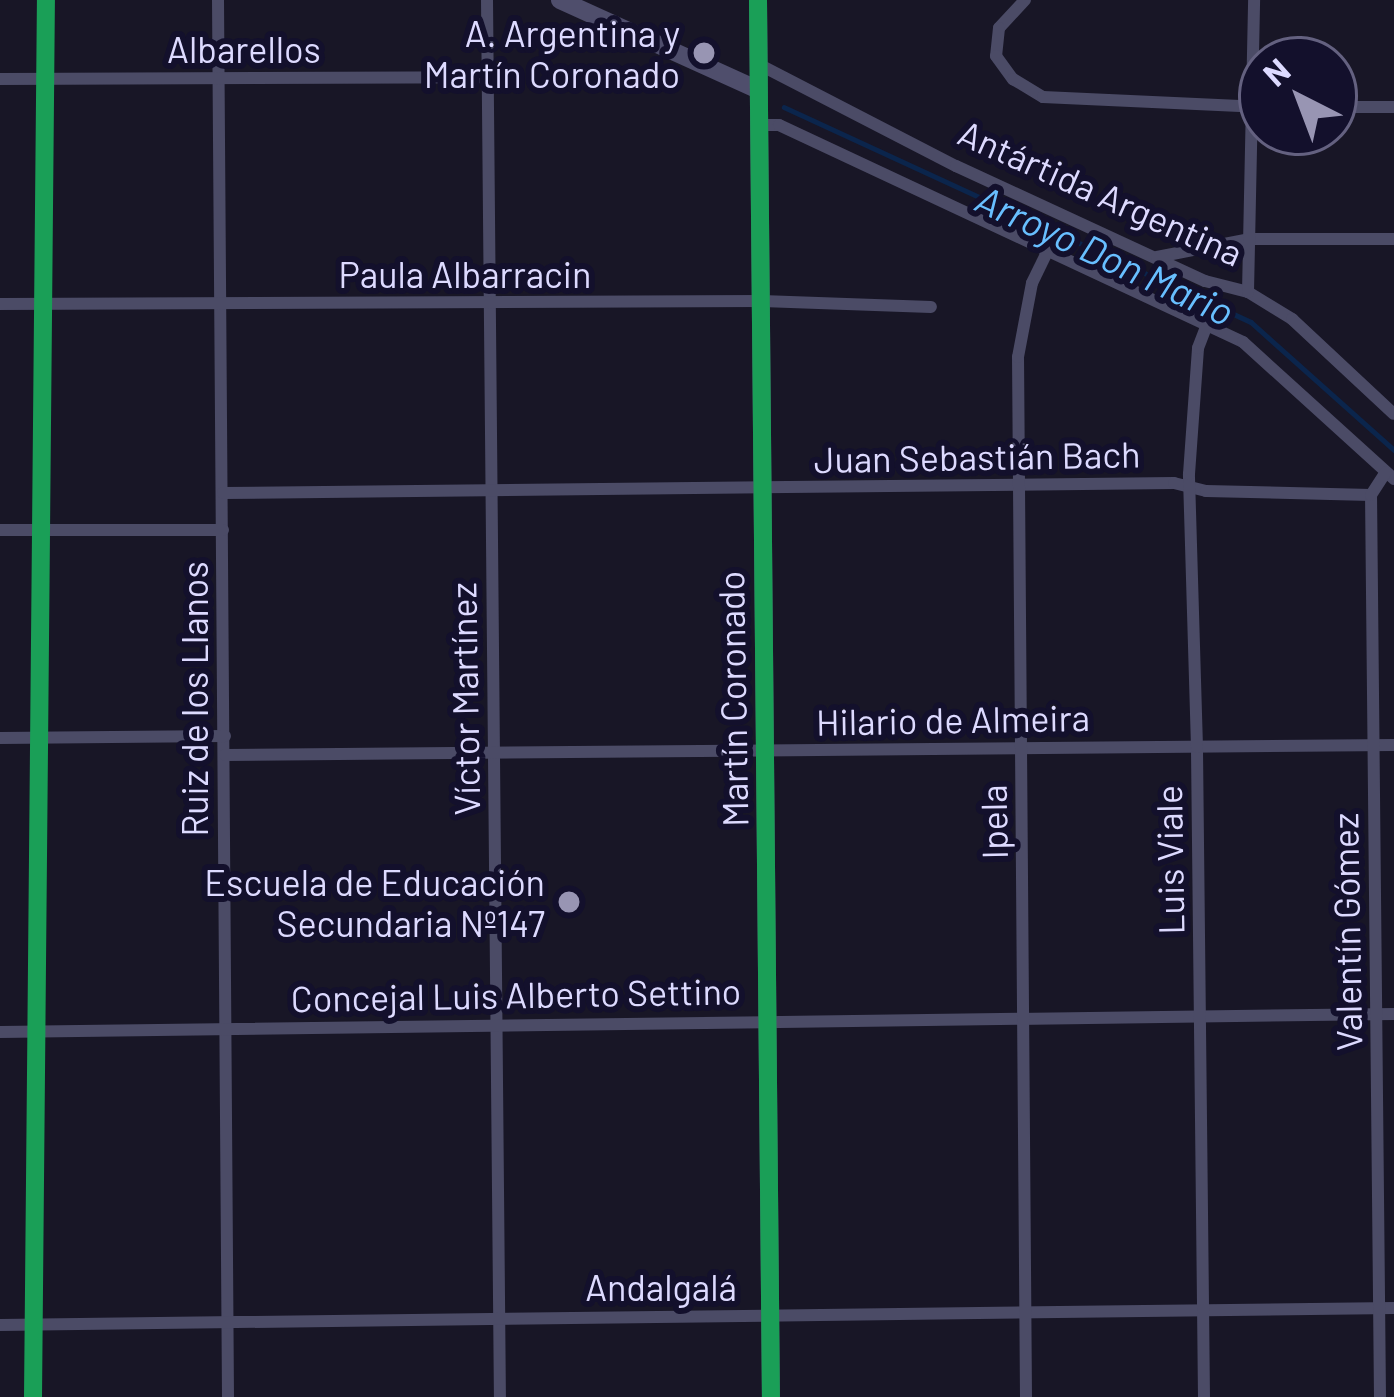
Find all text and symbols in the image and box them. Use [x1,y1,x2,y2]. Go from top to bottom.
place label: A. Argentina y Martín Coronado [424,10,680,95]
street label: Albarellos [167,27,321,71]
north arrow [1238,36,1358,156]
marker: A. Argentina y Martín Coronado [691,40,717,66]
text: N [1254,49,1297,94]
street label: Antártida Argentina [952,110,1250,274]
water label: Arroyo Don Mario [969,175,1241,335]
street label: Paula Albarracin [339,252,591,296]
street label: Juan Sebastián Bach [813,432,1141,480]
street label: Ruiz de los Llanos [172,561,216,837]
street label: Martín Coronado [708,571,756,827]
street label: Víctor Martínez [440,582,488,816]
street label: Hilario de Almeira [816,695,1090,743]
street label: Ipela [971,784,1015,860]
street label: Luis Viale [1146,785,1192,935]
street label: Valentín Gómez [1322,813,1370,1051]
place label: Escuela de Educación Secundaria Nº147 [204,859,545,944]
marker: Escuela de Educación Secundaria Nº147 [556,889,582,915]
street label: Concejal Luis Alberto Settino [290,968,742,1020]
street label: Andalgalá [585,1265,737,1309]

